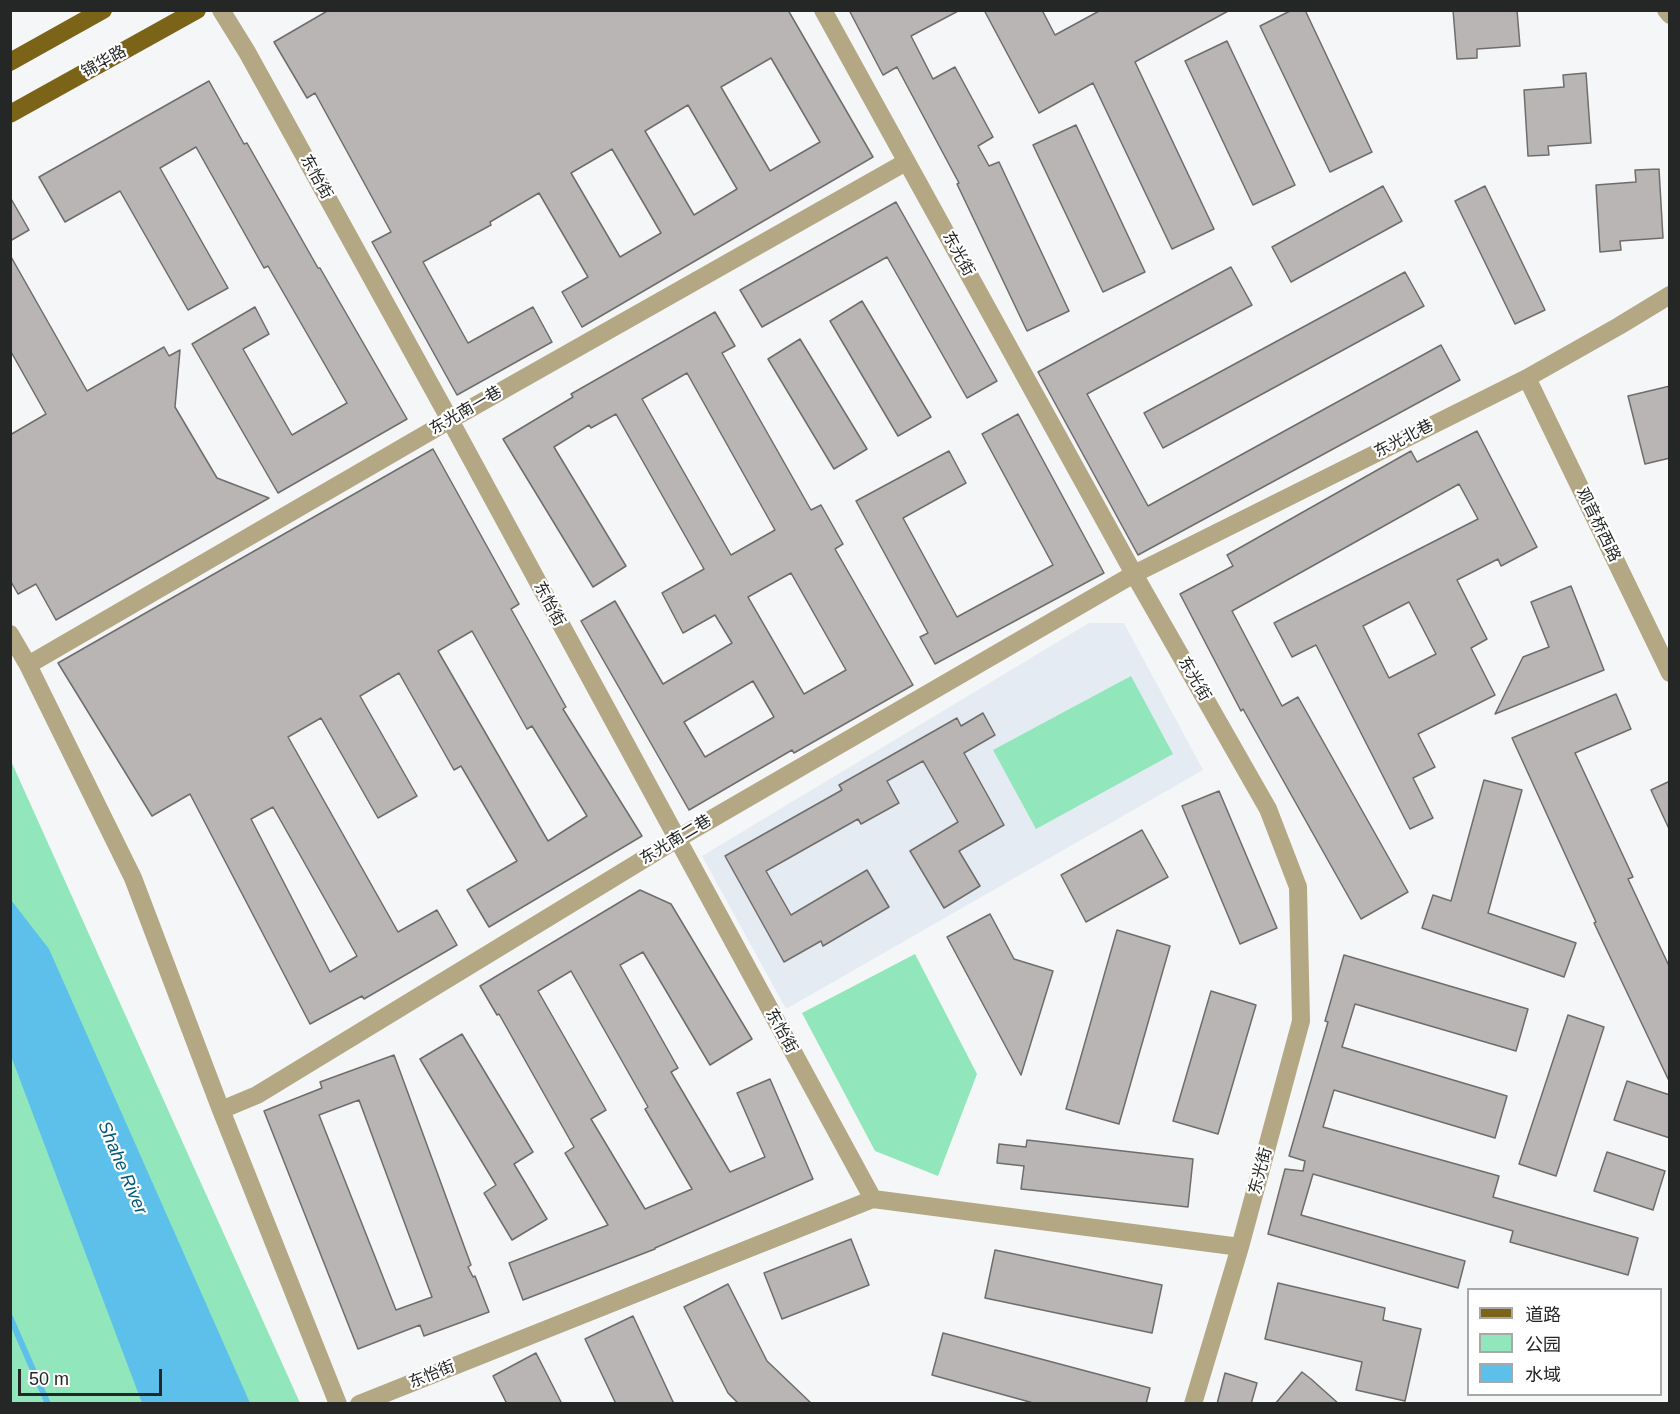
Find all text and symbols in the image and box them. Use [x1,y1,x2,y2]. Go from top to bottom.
street label: 锦华路 [78,42,130,82]
street label: 东怡街 [296,151,336,203]
street label: 东光街 [938,228,978,280]
street label: 东光南一巷 [427,383,505,439]
street label: 东光北巷 [1371,416,1437,462]
street label: 观音桥西路 [1572,485,1624,565]
street label: 东怡街 [529,578,569,630]
street label: 东光街 [1174,653,1214,705]
street label: 东光南二巷 [637,811,715,869]
street label: 东怡街 [761,1005,801,1057]
water label: Shahe River [93,1118,151,1218]
street label: 东光街 [1246,1145,1276,1197]
legend [1467,1288,1662,1396]
text: 道路 [1525,1305,1561,1325]
text: 公园 [1525,1335,1561,1355]
scale bar [21,1357,165,1395]
street label: 东怡街 [406,1357,458,1393]
text: 水域 [1525,1365,1561,1385]
text: 50 m [29,1369,69,1389]

